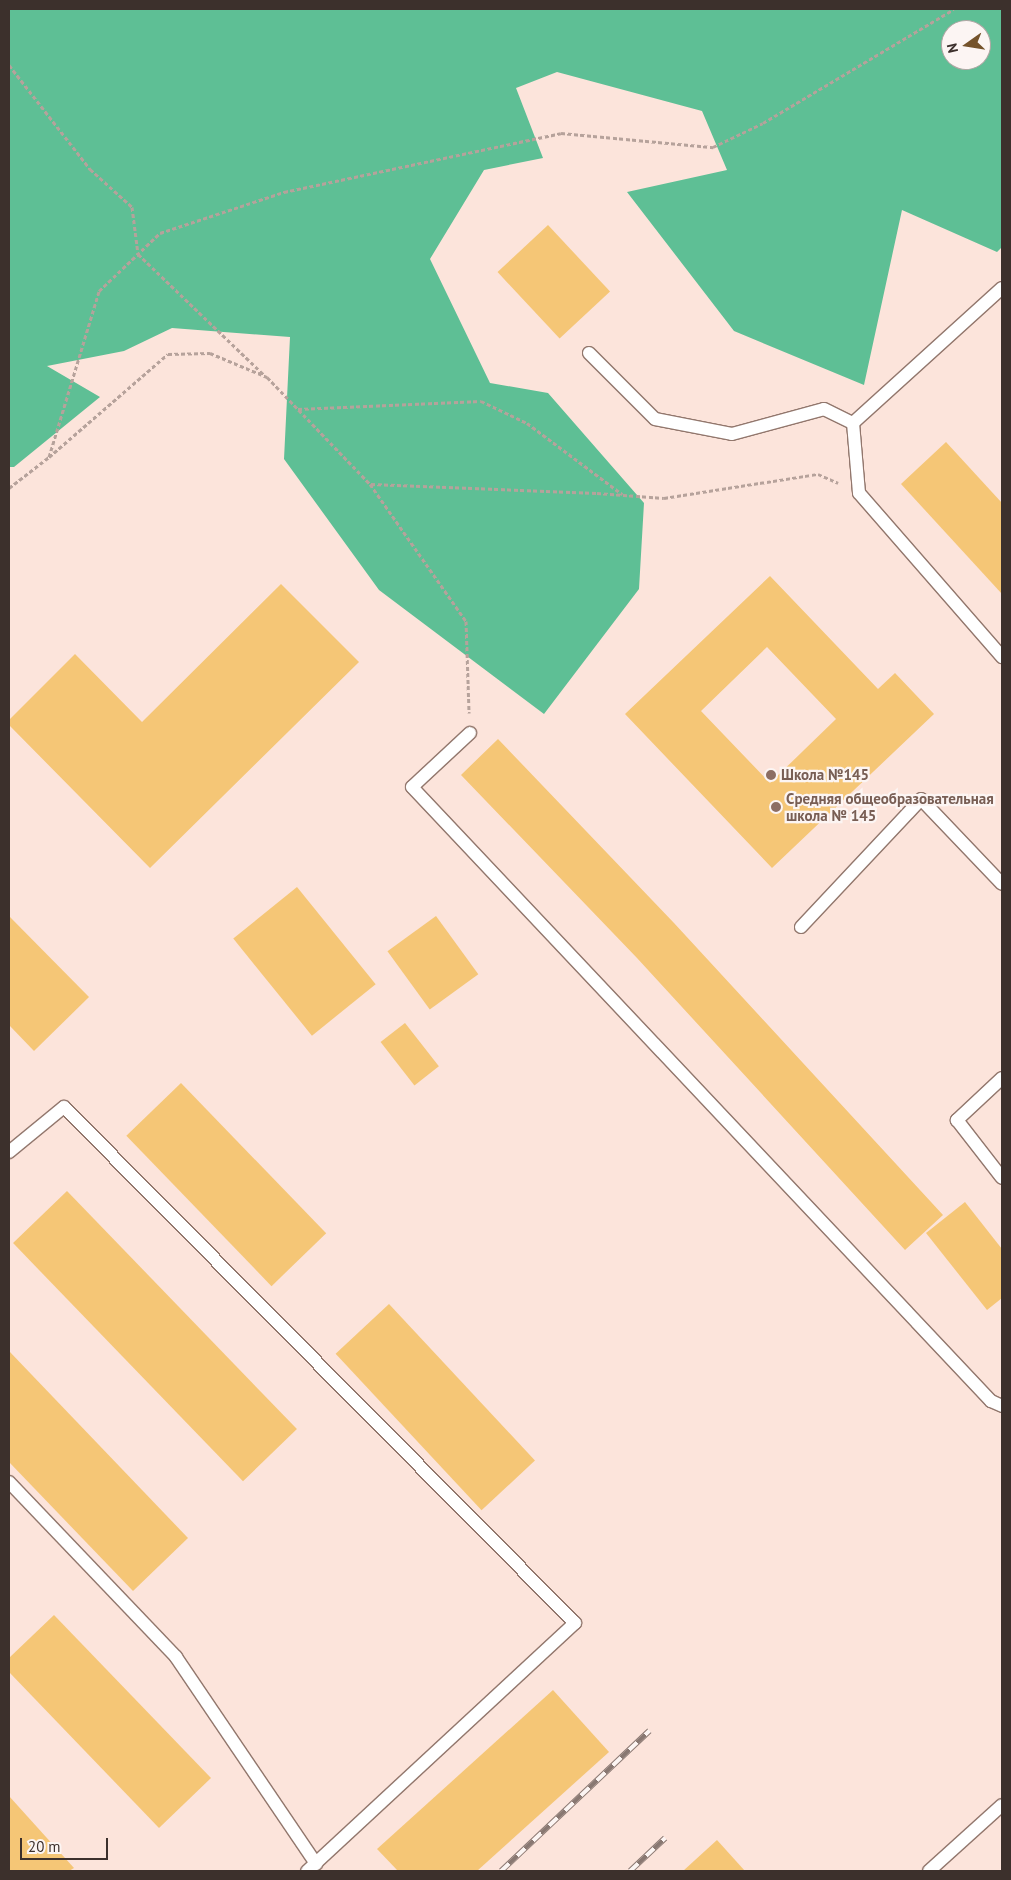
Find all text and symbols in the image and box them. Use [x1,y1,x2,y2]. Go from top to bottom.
north arrow [941,20,991,70]
text: N [943,42,962,55]
place label: Школа №145 [781,766,869,784]
marker: Школа №145 [765,769,777,781]
place label: Средняя общеобразовательная школа № 145 [786,789,994,824]
marker: Средняя общеобразовательная школа № 145 [770,801,782,813]
scale bar [22,1828,110,1860]
text: 20 m [28,1837,61,1856]

